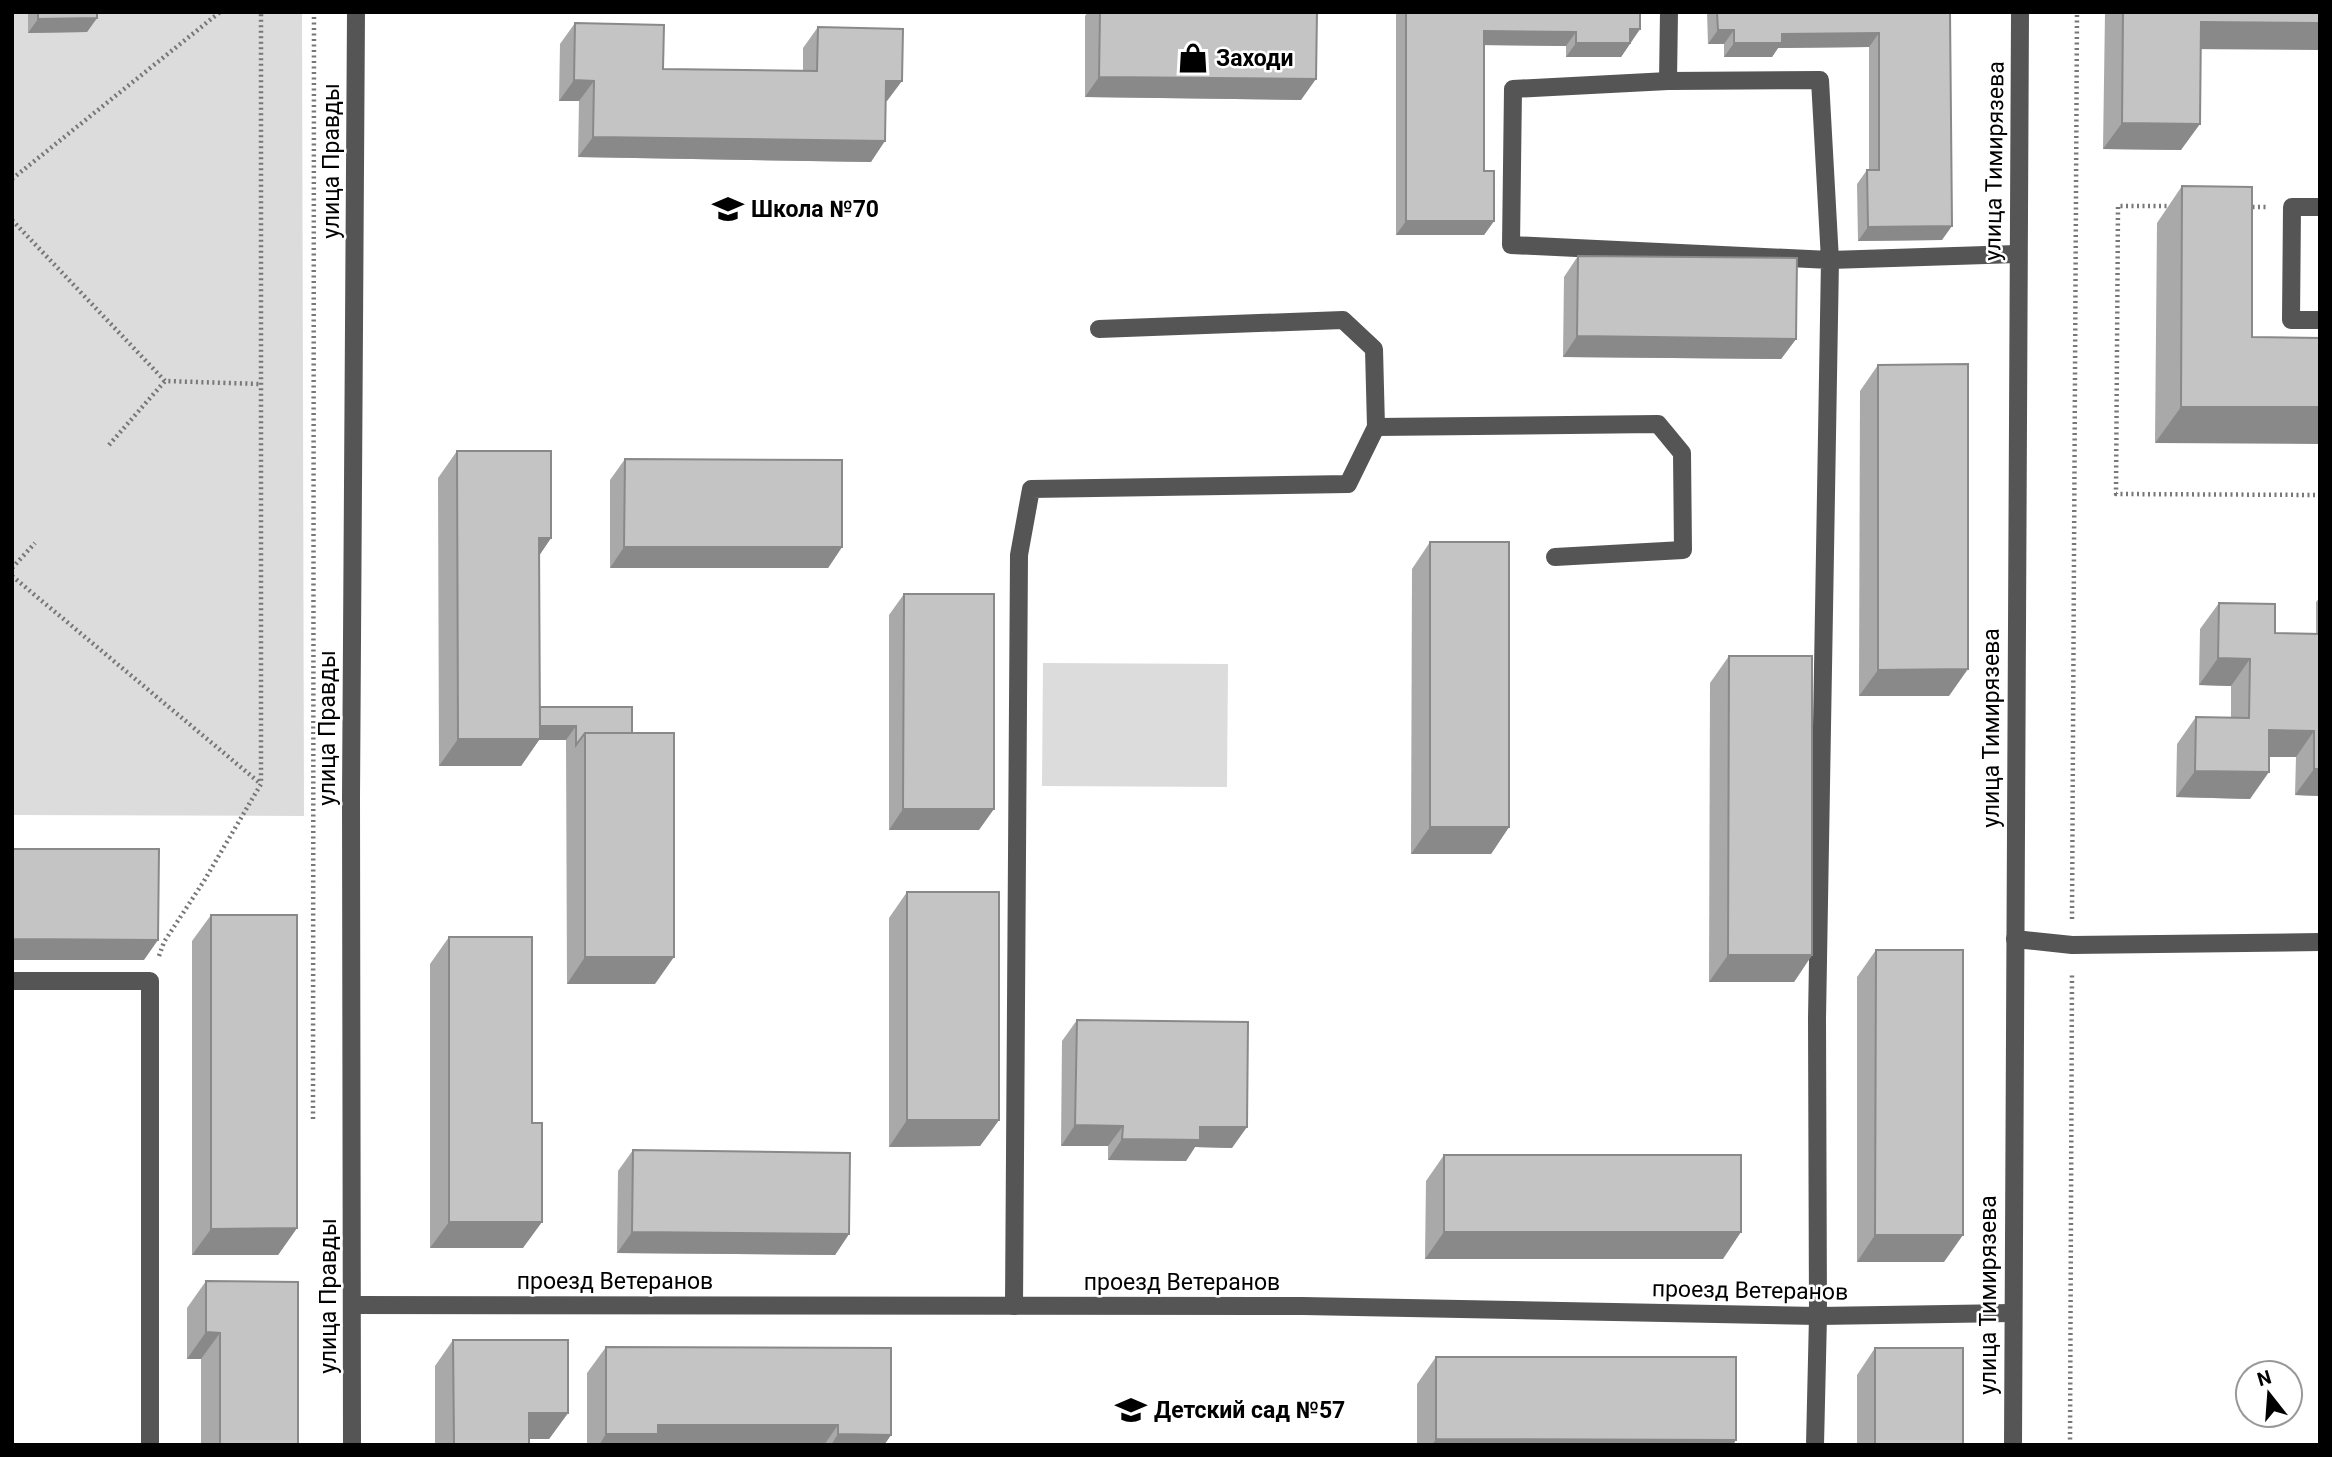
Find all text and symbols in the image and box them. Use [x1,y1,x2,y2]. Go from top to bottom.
shop icon: Заходи [1176,41,1210,75]
place label: Заходи [1216,45,1293,72]
street label: улица Тимирязева [1979,61,2010,261]
street label: улица Правды [318,83,345,239]
school or university icon: Школа №70 [711,192,745,226]
place label: Школа №70 [751,196,879,223]
street label: улица Тимирязева [1978,628,2005,828]
street label: улица Правды [314,650,341,806]
street label: улица Тимирязева [1975,1195,2002,1395]
street label: улица Правды [315,1218,342,1374]
street label: проезд Ветеранов [517,1268,713,1295]
street label: проезд Ветеранов [1084,1269,1280,1296]
street label: проезд Ветеранов [1652,1275,1848,1306]
north arrow [2234,1359,2304,1429]
text: N [2254,1365,2274,1391]
school or university icon: Детский сад №57 [1114,1393,1148,1427]
place label: Детский сад №57 [1154,1397,1345,1424]

